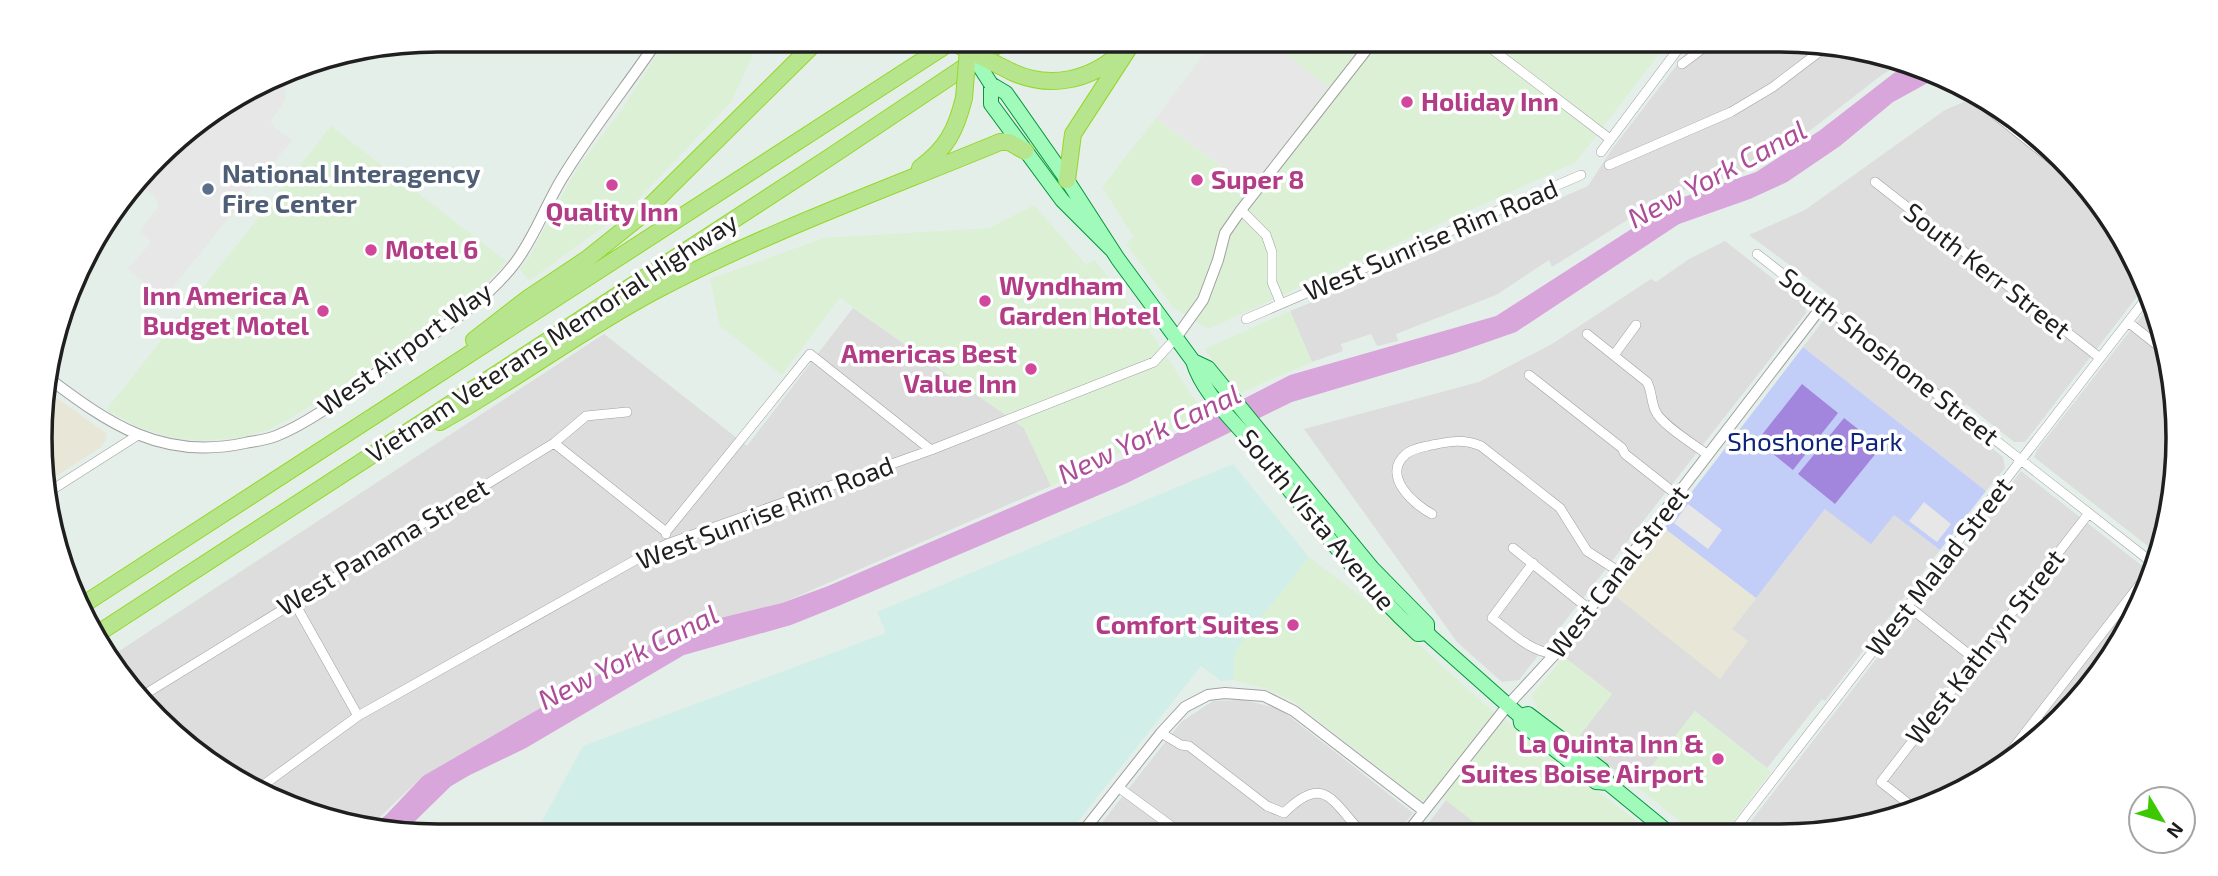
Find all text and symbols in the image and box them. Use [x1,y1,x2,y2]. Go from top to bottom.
place label: Holiday Inn [1421,85,1559,117]
marker: Holiday Inn [1399,94,1415,110]
water label: New York Canal [1621,112,1812,235]
place label: National Interagency Fire Center [222,157,481,218]
place label: Super 8 [1211,163,1304,194]
street label: West Sunrise Rim Road [1299,171,1562,306]
marker: Super 8 [1189,172,1205,188]
marker: Quality Inn [604,177,620,193]
marker: National Interagency Fire Center [200,181,216,197]
place label: Quality Inn [545,195,679,227]
street label: South Kerr Street [1899,195,2077,344]
street label: Vietnam Veterans Memorial Highway [360,205,743,469]
place label: Motel 6 [385,233,478,264]
marker: Motel 6 [363,242,379,258]
street label: South Shoshone Street [1774,261,2006,451]
place label: Wyndham Garden Hotel [999,269,1161,330]
street label: West Airport Way [311,274,497,421]
place label: Inn America A Budget Motel [142,279,309,340]
marker: Wyndham Garden Hotel [977,293,993,309]
marker: Inn America A Budget Motel [315,303,331,319]
place label: Americas Best Value Inn [841,337,1017,398]
marker: Americas Best Value Inn [1023,361,1039,377]
water label: New York Canal [1052,376,1245,490]
street label: South Vista Avenue [1234,422,1403,616]
park label: Shoshone Park [1727,425,1903,456]
street label: West Sunrise Rim Road [632,448,897,575]
street label: West Panama Street [271,470,494,621]
street label: West Malad Street [1858,470,2018,662]
street label: West Canal Street [1540,478,1694,664]
street label: West Kathryn Street [1898,542,2070,750]
water label: New York Canal [532,596,723,716]
place label: Comfort Suites [1095,608,1279,639]
marker: Comfort Suites [1285,617,1301,633]
place label: La Quinta Inn & Suites Boise Airport [1461,727,1704,788]
marker: La Quinta Inn & Suites Boise Airport [1710,751,1726,767]
north arrow [2127,785,2197,855]
text: N [2163,818,2189,843]

